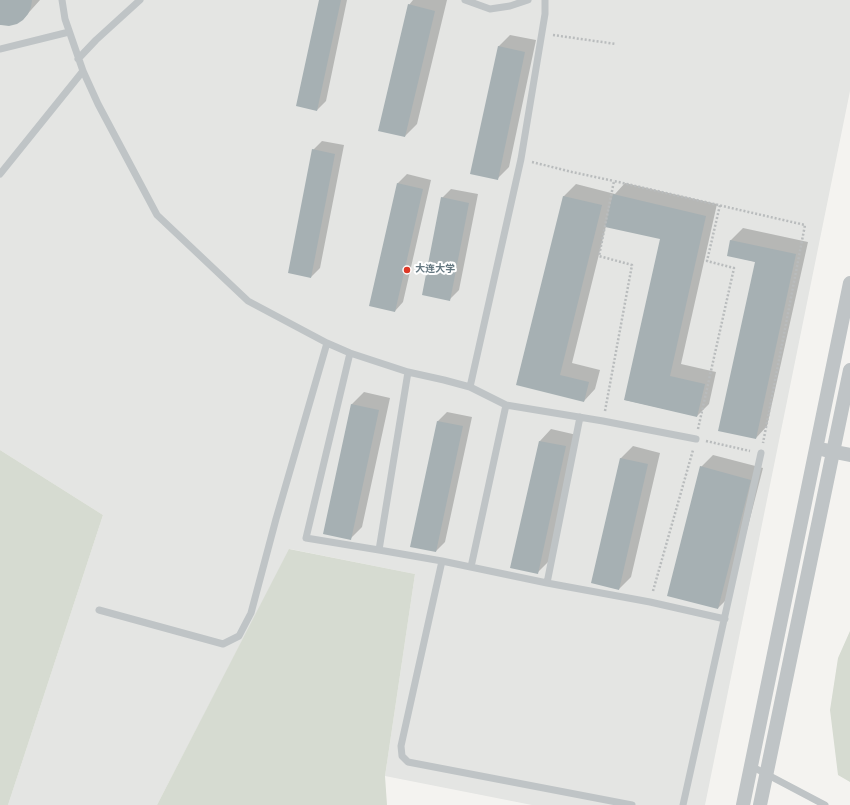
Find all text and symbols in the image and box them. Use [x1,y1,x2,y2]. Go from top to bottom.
place label: 大连大学 [415,264,455,276]
marker: 大连大学 [402,265,412,275]

